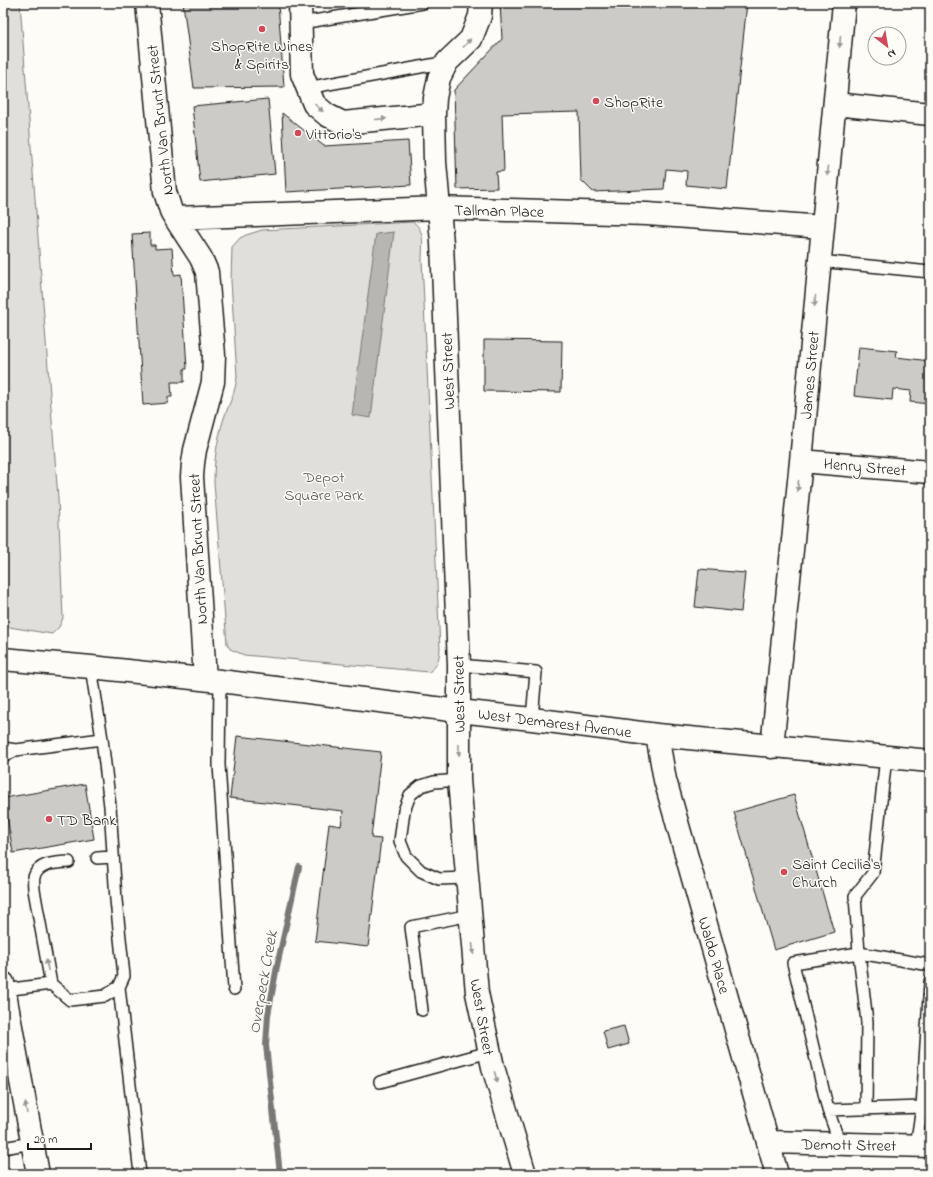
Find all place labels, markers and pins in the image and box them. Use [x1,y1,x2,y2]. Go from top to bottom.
marker: ShopRite Wines & Spirits [257,24,267,34]
place label: ShopRite Wines & Spirits [211,35,313,77]
place label: ShopRite [604,91,664,115]
marker: ShopRite [591,96,601,106]
place label: Vittorio's [305,123,362,147]
marker: Vittorio's [293,128,303,138]
place label: TD Bank [57,809,117,833]
marker: TD Bank [44,814,54,824]
place label: Saint Cecilia's Church [792,853,881,895]
marker: Saint Cecilia's Church [779,867,789,877]

